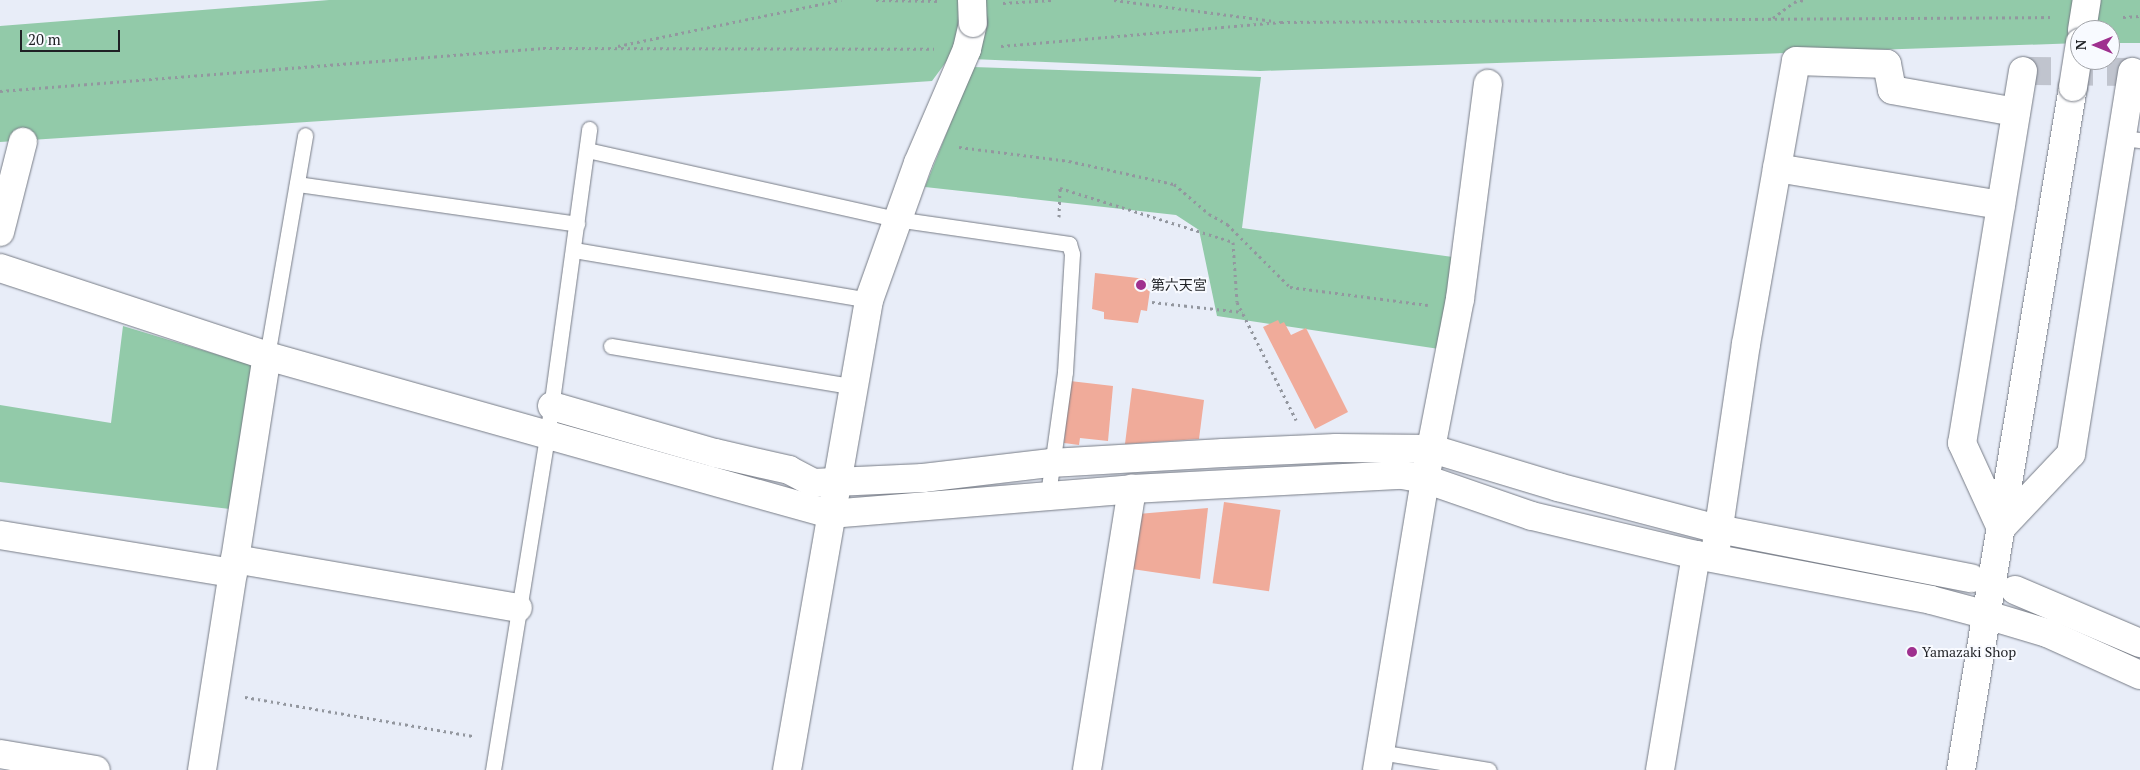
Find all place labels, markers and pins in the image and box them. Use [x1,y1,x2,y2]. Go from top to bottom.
place label: 第六天宮 [1151,277,1207,293]
marker: 第六天宮 [1135,279,1147,291]
place label: Yamazaki Shop [1922,644,2016,660]
marker: Yamazaki Shop [1906,646,1918,658]

